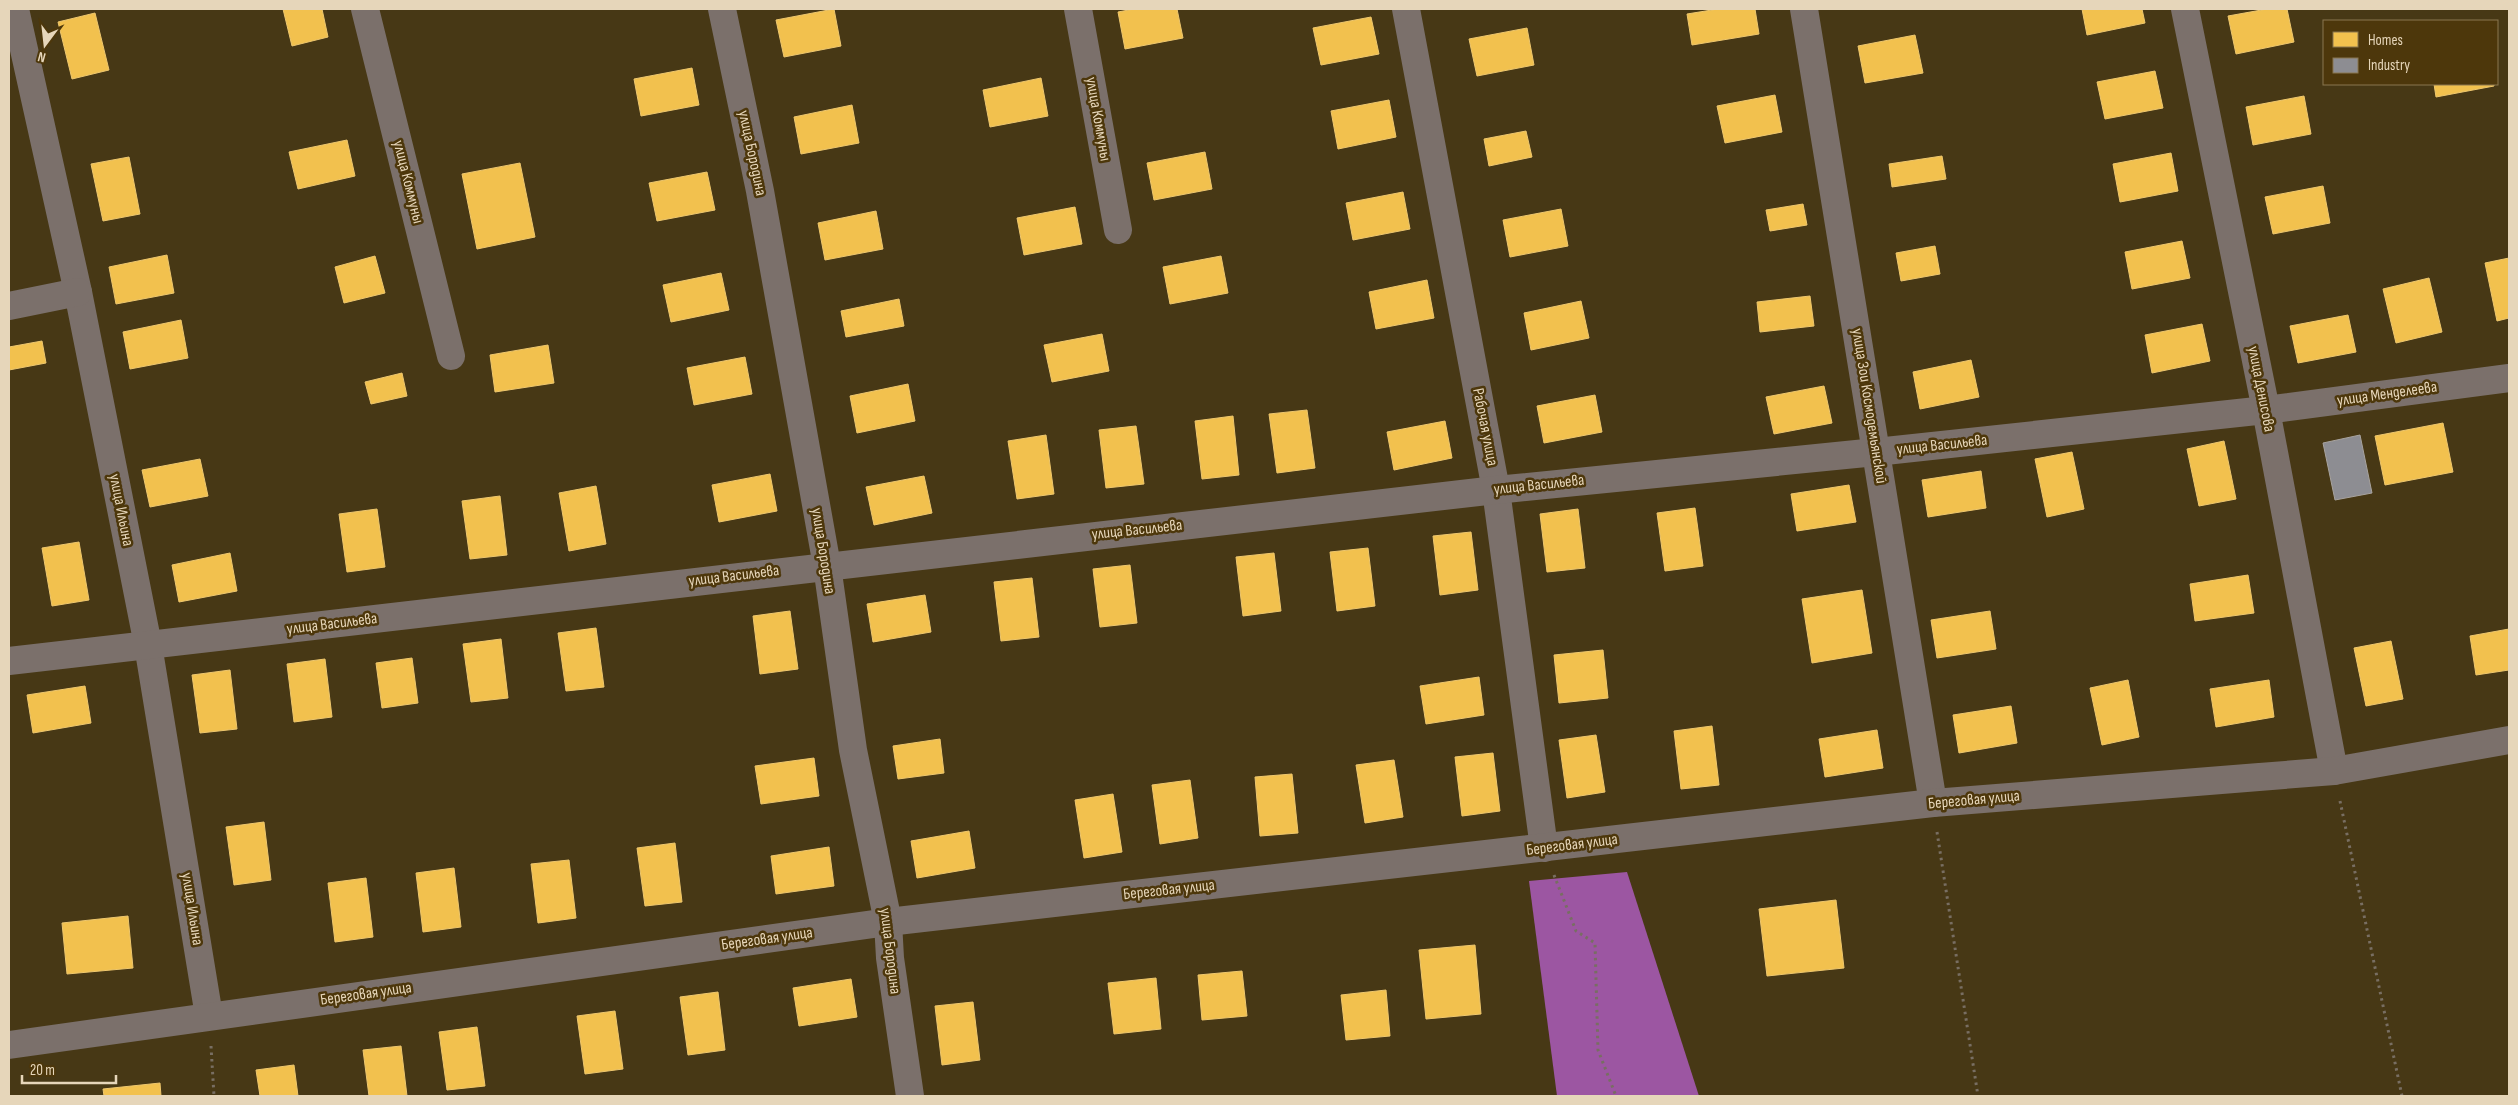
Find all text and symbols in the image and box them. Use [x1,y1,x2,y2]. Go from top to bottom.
north arrow [20,20,70,70]
legend [2323,20,2498,85]
text: Homes [2368,31,2403,50]
text: N [36,48,48,66]
text: Industry [2368,56,2410,75]
street label: улица Коммуны [1081,75,1115,163]
street label: улица Бородина [734,109,770,197]
street label: улица Коммуны [388,138,428,226]
street label: улица Зои Космодемьянской [1847,327,1891,485]
street label: улица Денисова [2243,344,2279,434]
street label: улица Менделеева [2336,378,2438,410]
street label: Рабочая улица [1468,387,1502,467]
street label: улица Васильева [1896,431,1988,459]
street label: улица Васильева [1493,471,1585,499]
street label: улица Ильина [105,472,137,548]
street label: улица Бородина [807,507,839,595]
street label: улица Васильева [1091,516,1183,544]
street label: улица Васильева [688,561,780,591]
street label: улица Васильева [286,609,378,639]
street label: Береговая улица [1927,787,2021,813]
street label: Береговая улица [1525,830,1619,860]
street label: улица Ильина [177,871,207,947]
street label: Береговая улица [1122,876,1216,904]
street label: улица Бородина [875,907,905,995]
street label: Береговая улица [720,923,814,955]
street label: Береговая улица [319,978,413,1010]
scale bar [22,1052,116,1084]
text: 20 m [30,1061,55,1080]

